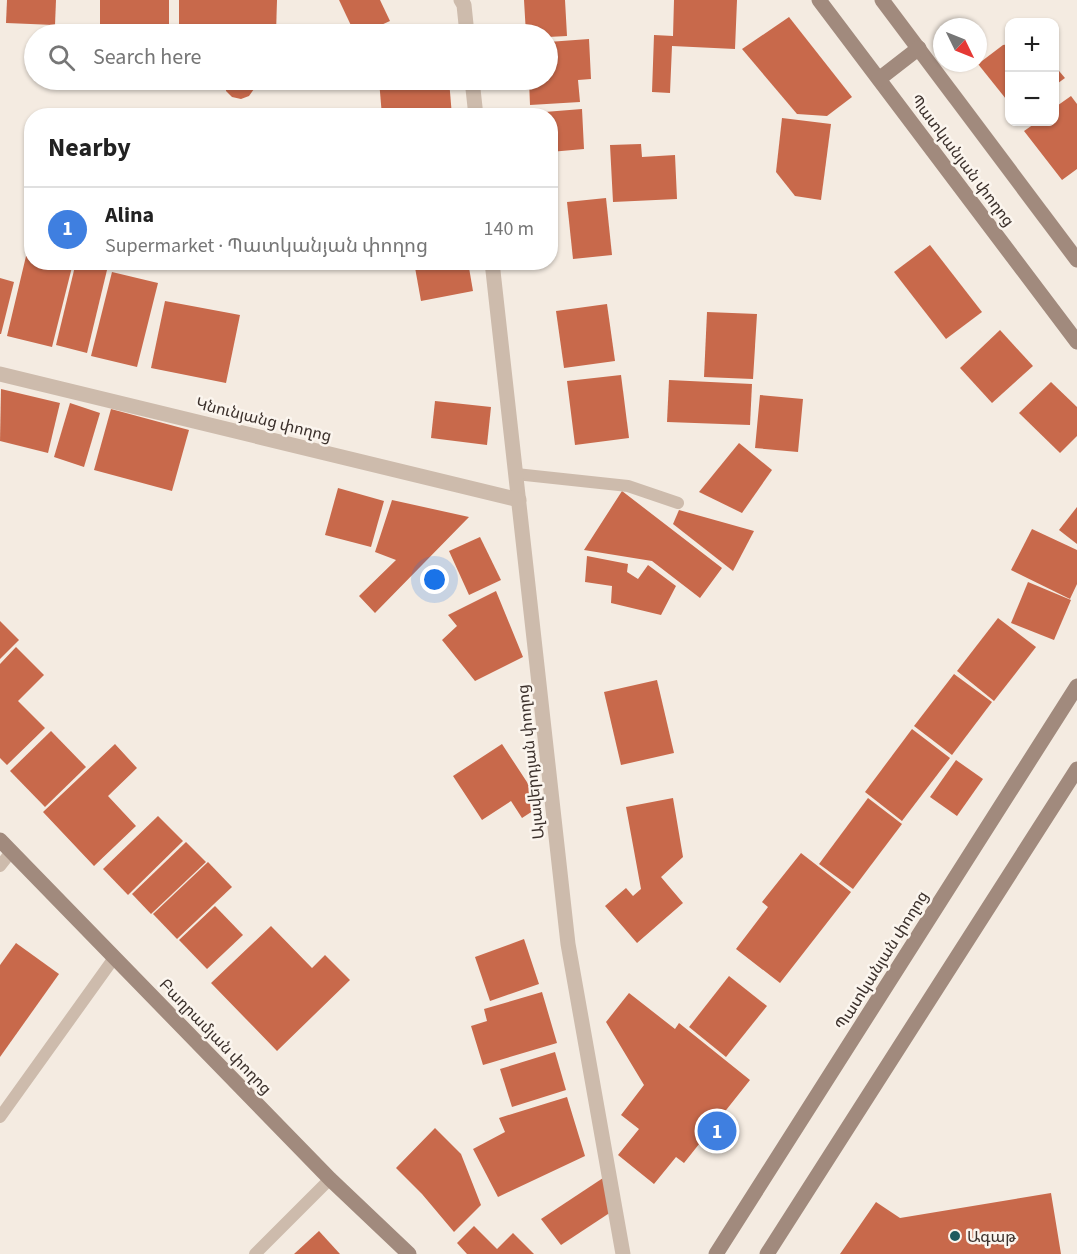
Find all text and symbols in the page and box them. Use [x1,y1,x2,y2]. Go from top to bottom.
north arrow [933,18,987,72]
map controls [1005,18,1059,126]
button: + [1005,18,1059,72]
search box [24,24,558,90]
icon: search [45,41,78,74]
text: Search here [93,41,201,73]
button: − [1005,72,1059,126]
street label: Պատկանյան փողոց [905,90,1019,231]
text: Nearby [48,129,131,166]
text: Alina [105,199,154,231]
text: 1 [62,215,73,243]
text: 140 m [484,215,534,243]
text: Supermarket · Պատկանյան փողոց [105,232,428,260]
street label: Կնունյանց փողոց [194,392,334,447]
your location [420,565,449,594]
street label: Ալավերդյան փողոց [512,683,550,840]
street label: Պատկանյան փողոց [830,887,934,1034]
street label: Բաղրամյան փողոց [154,974,276,1100]
pin: 1 [698,1108,736,1154]
place label: Ագաթ [967,1226,1016,1248]
marker: Ագաթ [948,1229,962,1243]

